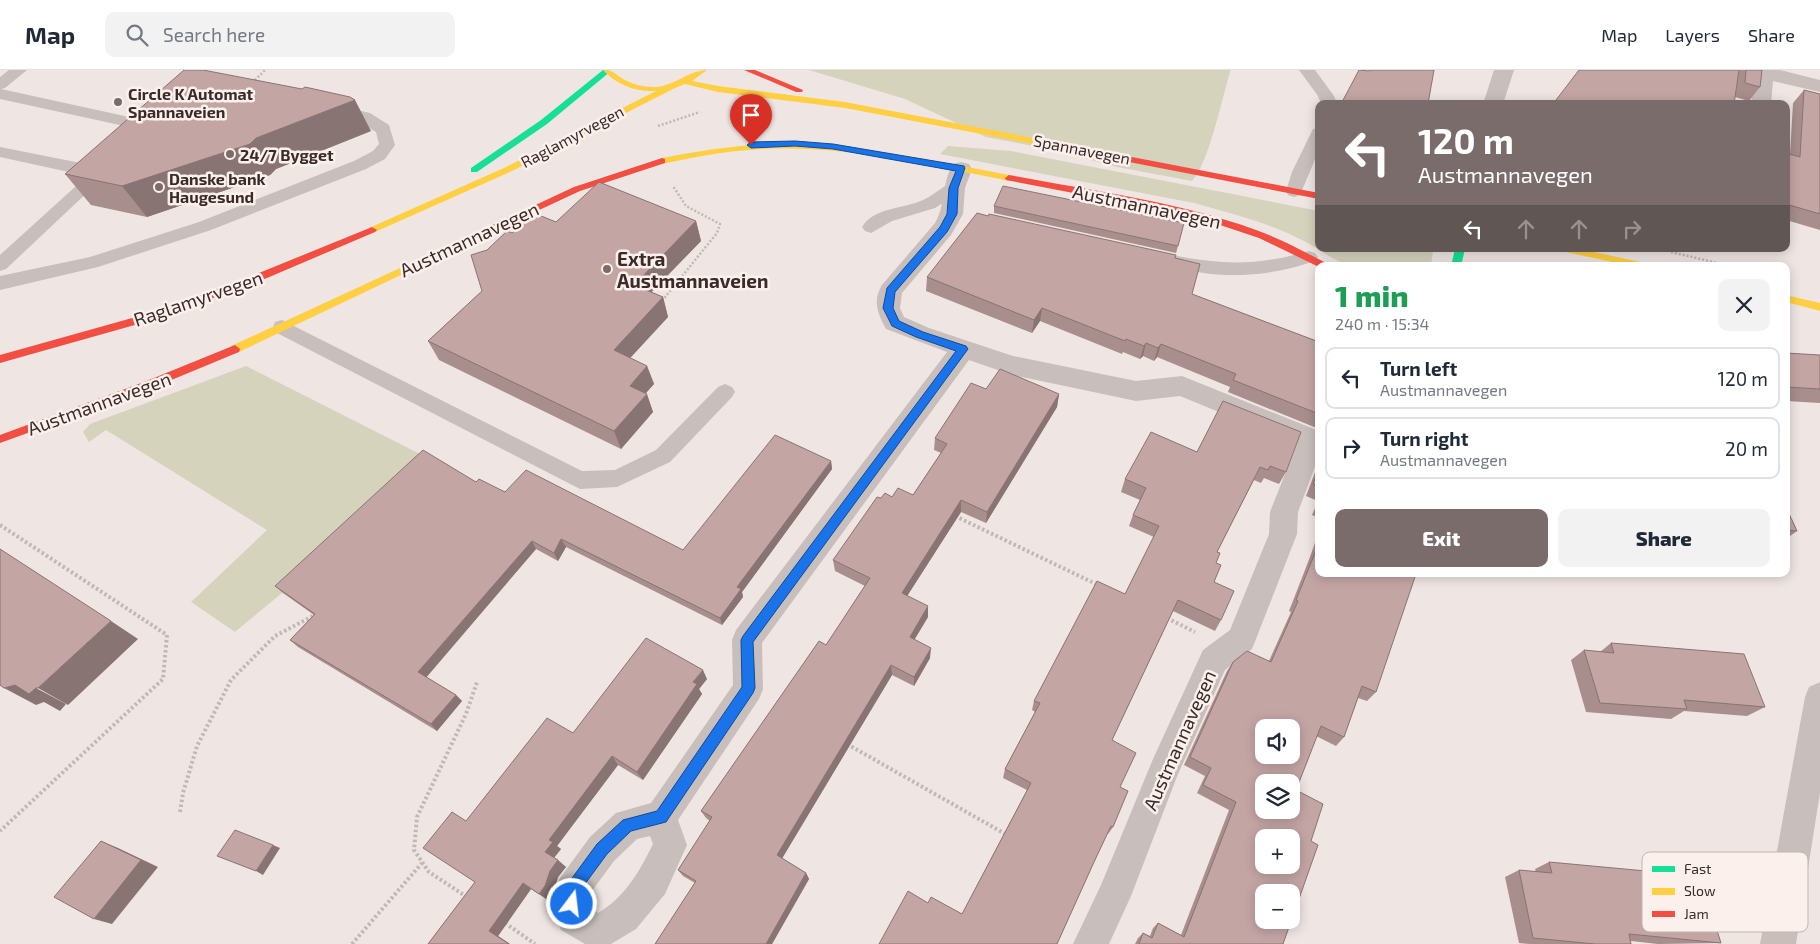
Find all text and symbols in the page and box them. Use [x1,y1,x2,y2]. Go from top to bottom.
search box [105,12,455,57]
text: Map [25,20,75,49]
icon: search [123,21,151,49]
text: Search here [163,23,265,46]
text: Map [1601,24,1637,46]
text: Layers [1665,24,1720,46]
text: Share [1748,24,1795,46]
place label: Circle K Automat Spannaveien [128,84,254,121]
pin [730,94,772,145]
marker: Circle K Automat Spannaveien [112,96,124,108]
street label: Raglamyrvegen [517,101,627,171]
icon: arrive [737,101,765,129]
text: 120 m [1418,119,1514,161]
icon: left [1335,120,1400,185]
street label: Spannavegen [1032,130,1132,168]
place label: 24/7 Bygget [240,145,334,165]
marker: 24/7 Bygget [224,148,236,160]
text: Austmannavegen [1418,161,1593,187]
place label: Danske bank Haugesund [169,169,266,206]
street label: Austmannavegen [1071,179,1223,233]
marker: Danske bank Haugesund [153,181,165,193]
street label: Austmannavegen [396,197,542,281]
icon: left [1459,215,1487,243]
icon: ahead [1512,215,1540,243]
icon: ahead [1565,215,1593,243]
icon: right [1618,215,1646,243]
place label: Extra Austmannaveien [617,247,768,292]
marker: Extra Austmannaveien [601,263,613,275]
street label: Raglamyrvegen [130,265,266,331]
text: 1 min [1335,277,1409,313]
button: close [1718,279,1770,331]
text: 240 m · 15:34 [1335,314,1429,333]
text: Turn left [1380,357,1457,380]
icon: left [1337,364,1365,392]
street label: Austmannavegen [24,366,174,440]
text: 120 m [1717,367,1768,390]
text: Austmannavegen [1380,380,1507,399]
text: Turn right [1380,427,1468,450]
icon: right [1337,434,1365,462]
text: 20 m [1725,437,1768,460]
text: Austmannavegen [1380,450,1507,469]
button: Exit [1335,509,1548,567]
button: Share [1558,509,1770,567]
street label: Austmannavegen [1138,666,1220,814]
map controls [1255,719,1300,929]
button: sound [1255,719,1300,764]
button: layers [1255,774,1300,819]
button: + [1255,829,1300,874]
legend [1642,852,1808,932]
text: Fast [1684,860,1711,877]
position arrow [545,877,597,929]
text: Slow [1684,882,1716,899]
button: − [1255,884,1300,929]
text: Jam [1684,905,1709,922]

